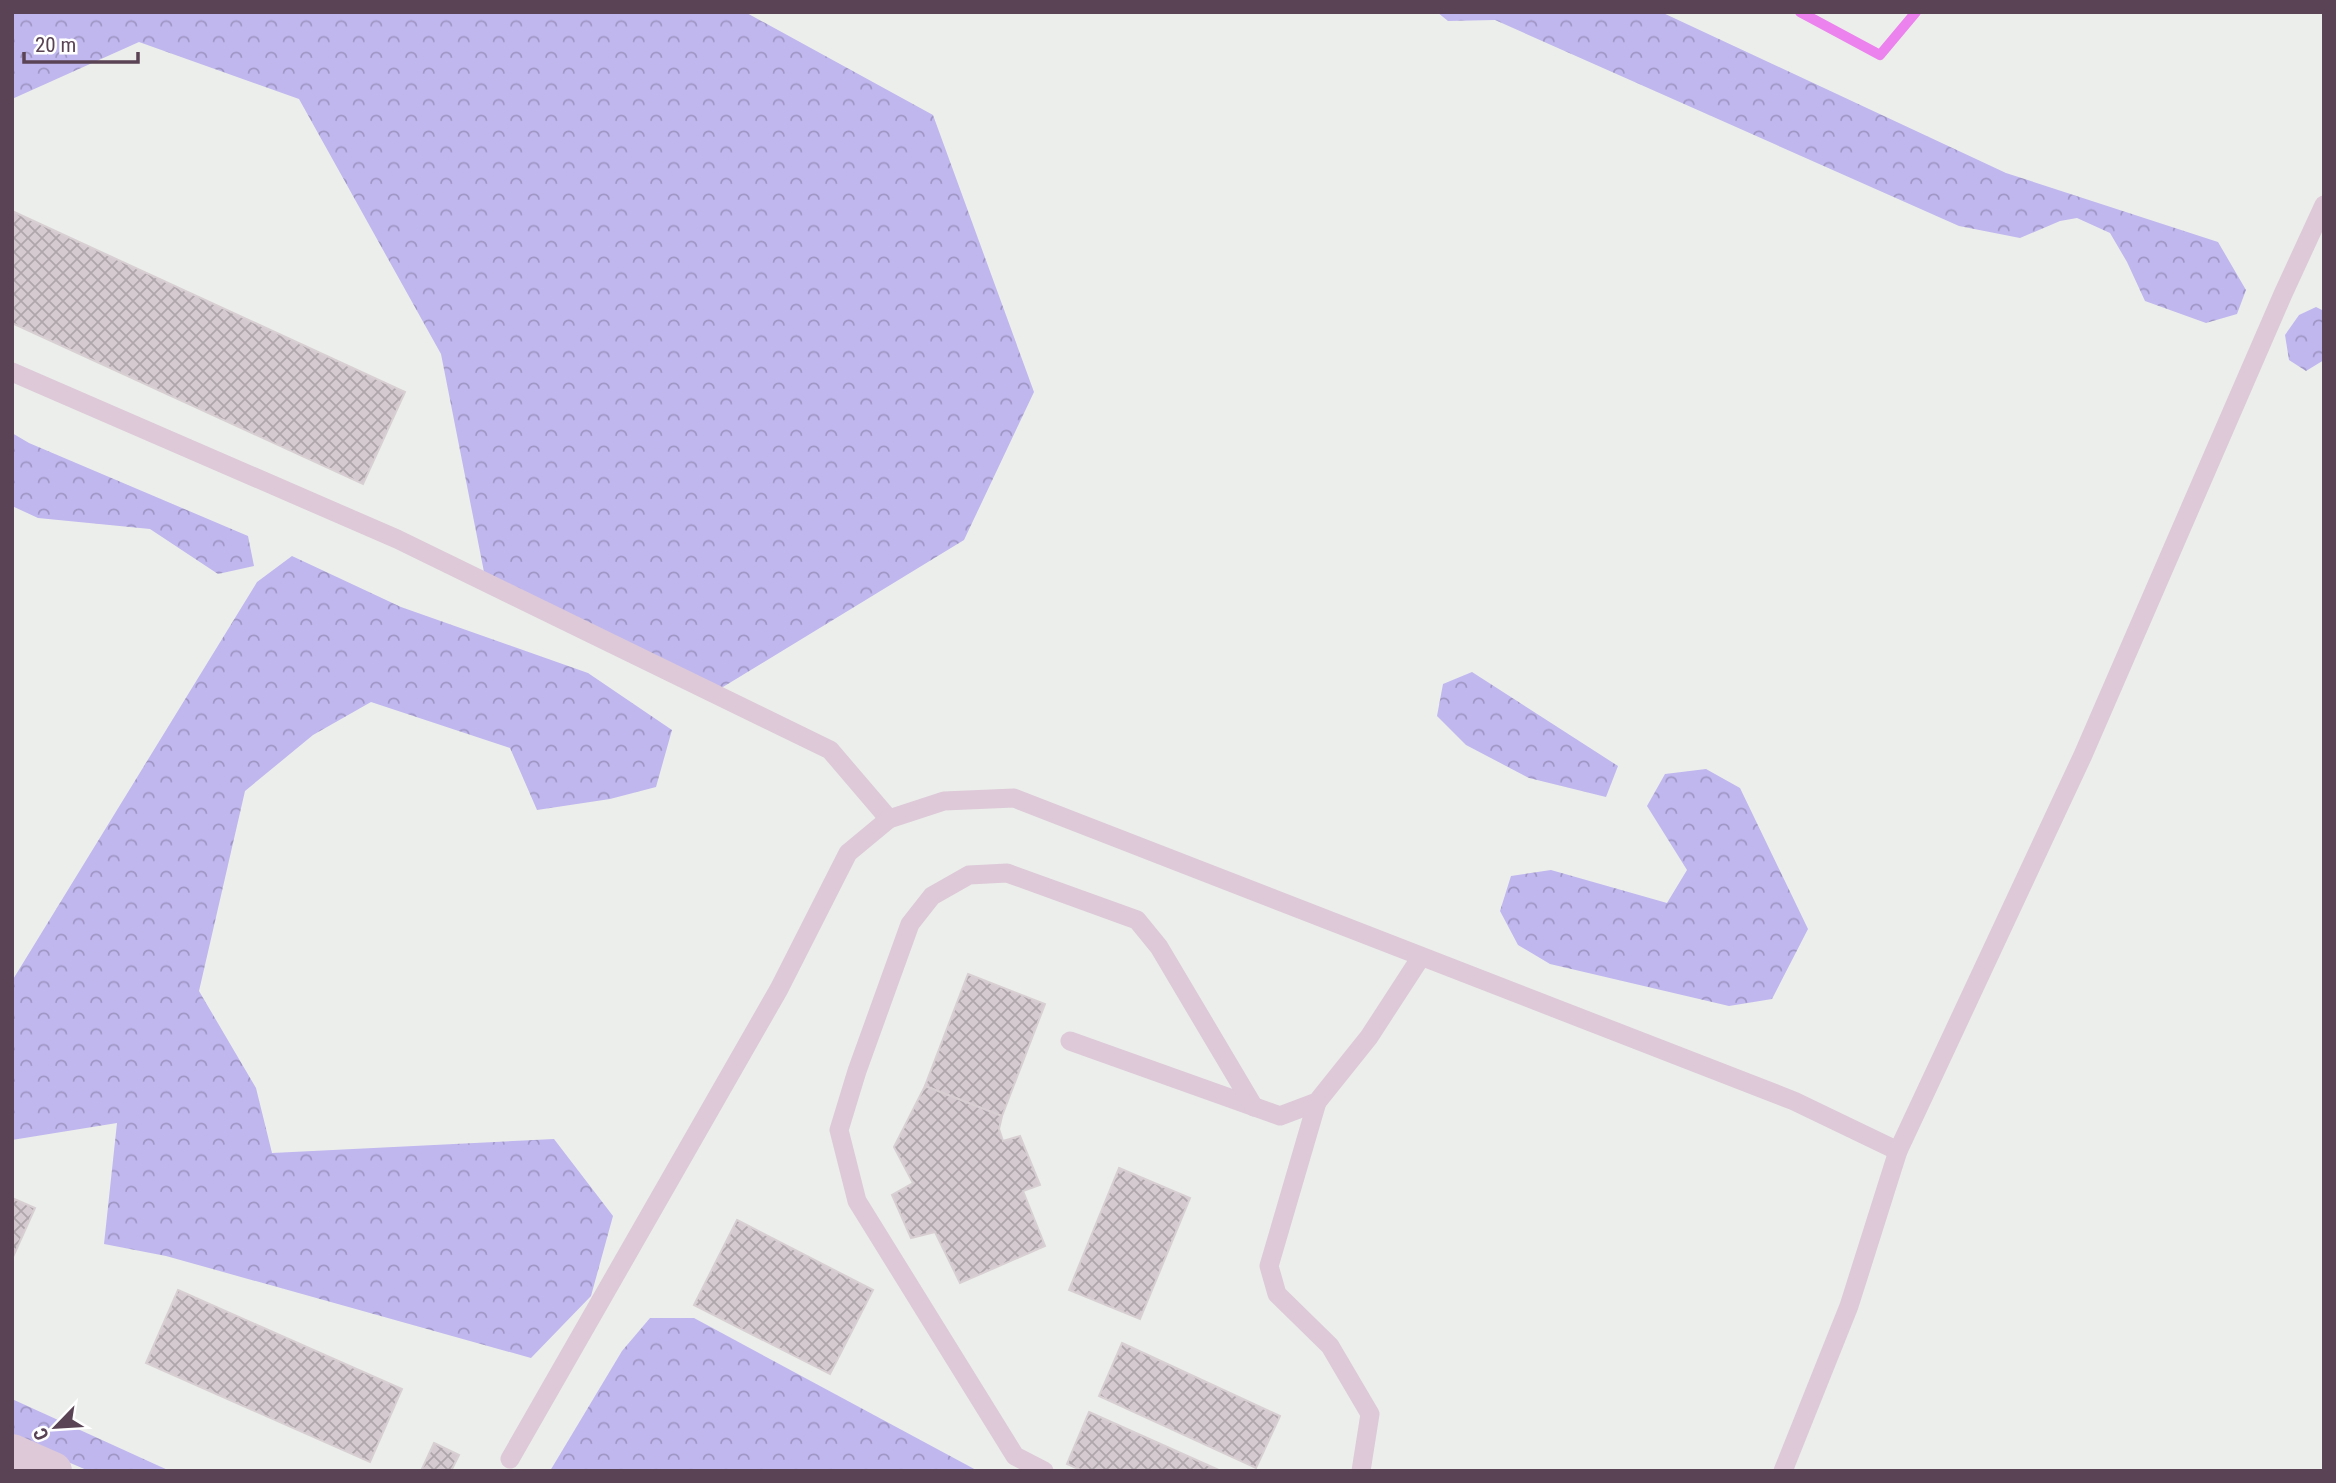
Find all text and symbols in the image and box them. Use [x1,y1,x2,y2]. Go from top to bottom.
scale bar [24,21,138,65]
text: 20 m [35,33,76,57]
north arrow [21,1392,91,1462]
text: С [28,1424,54,1444]

